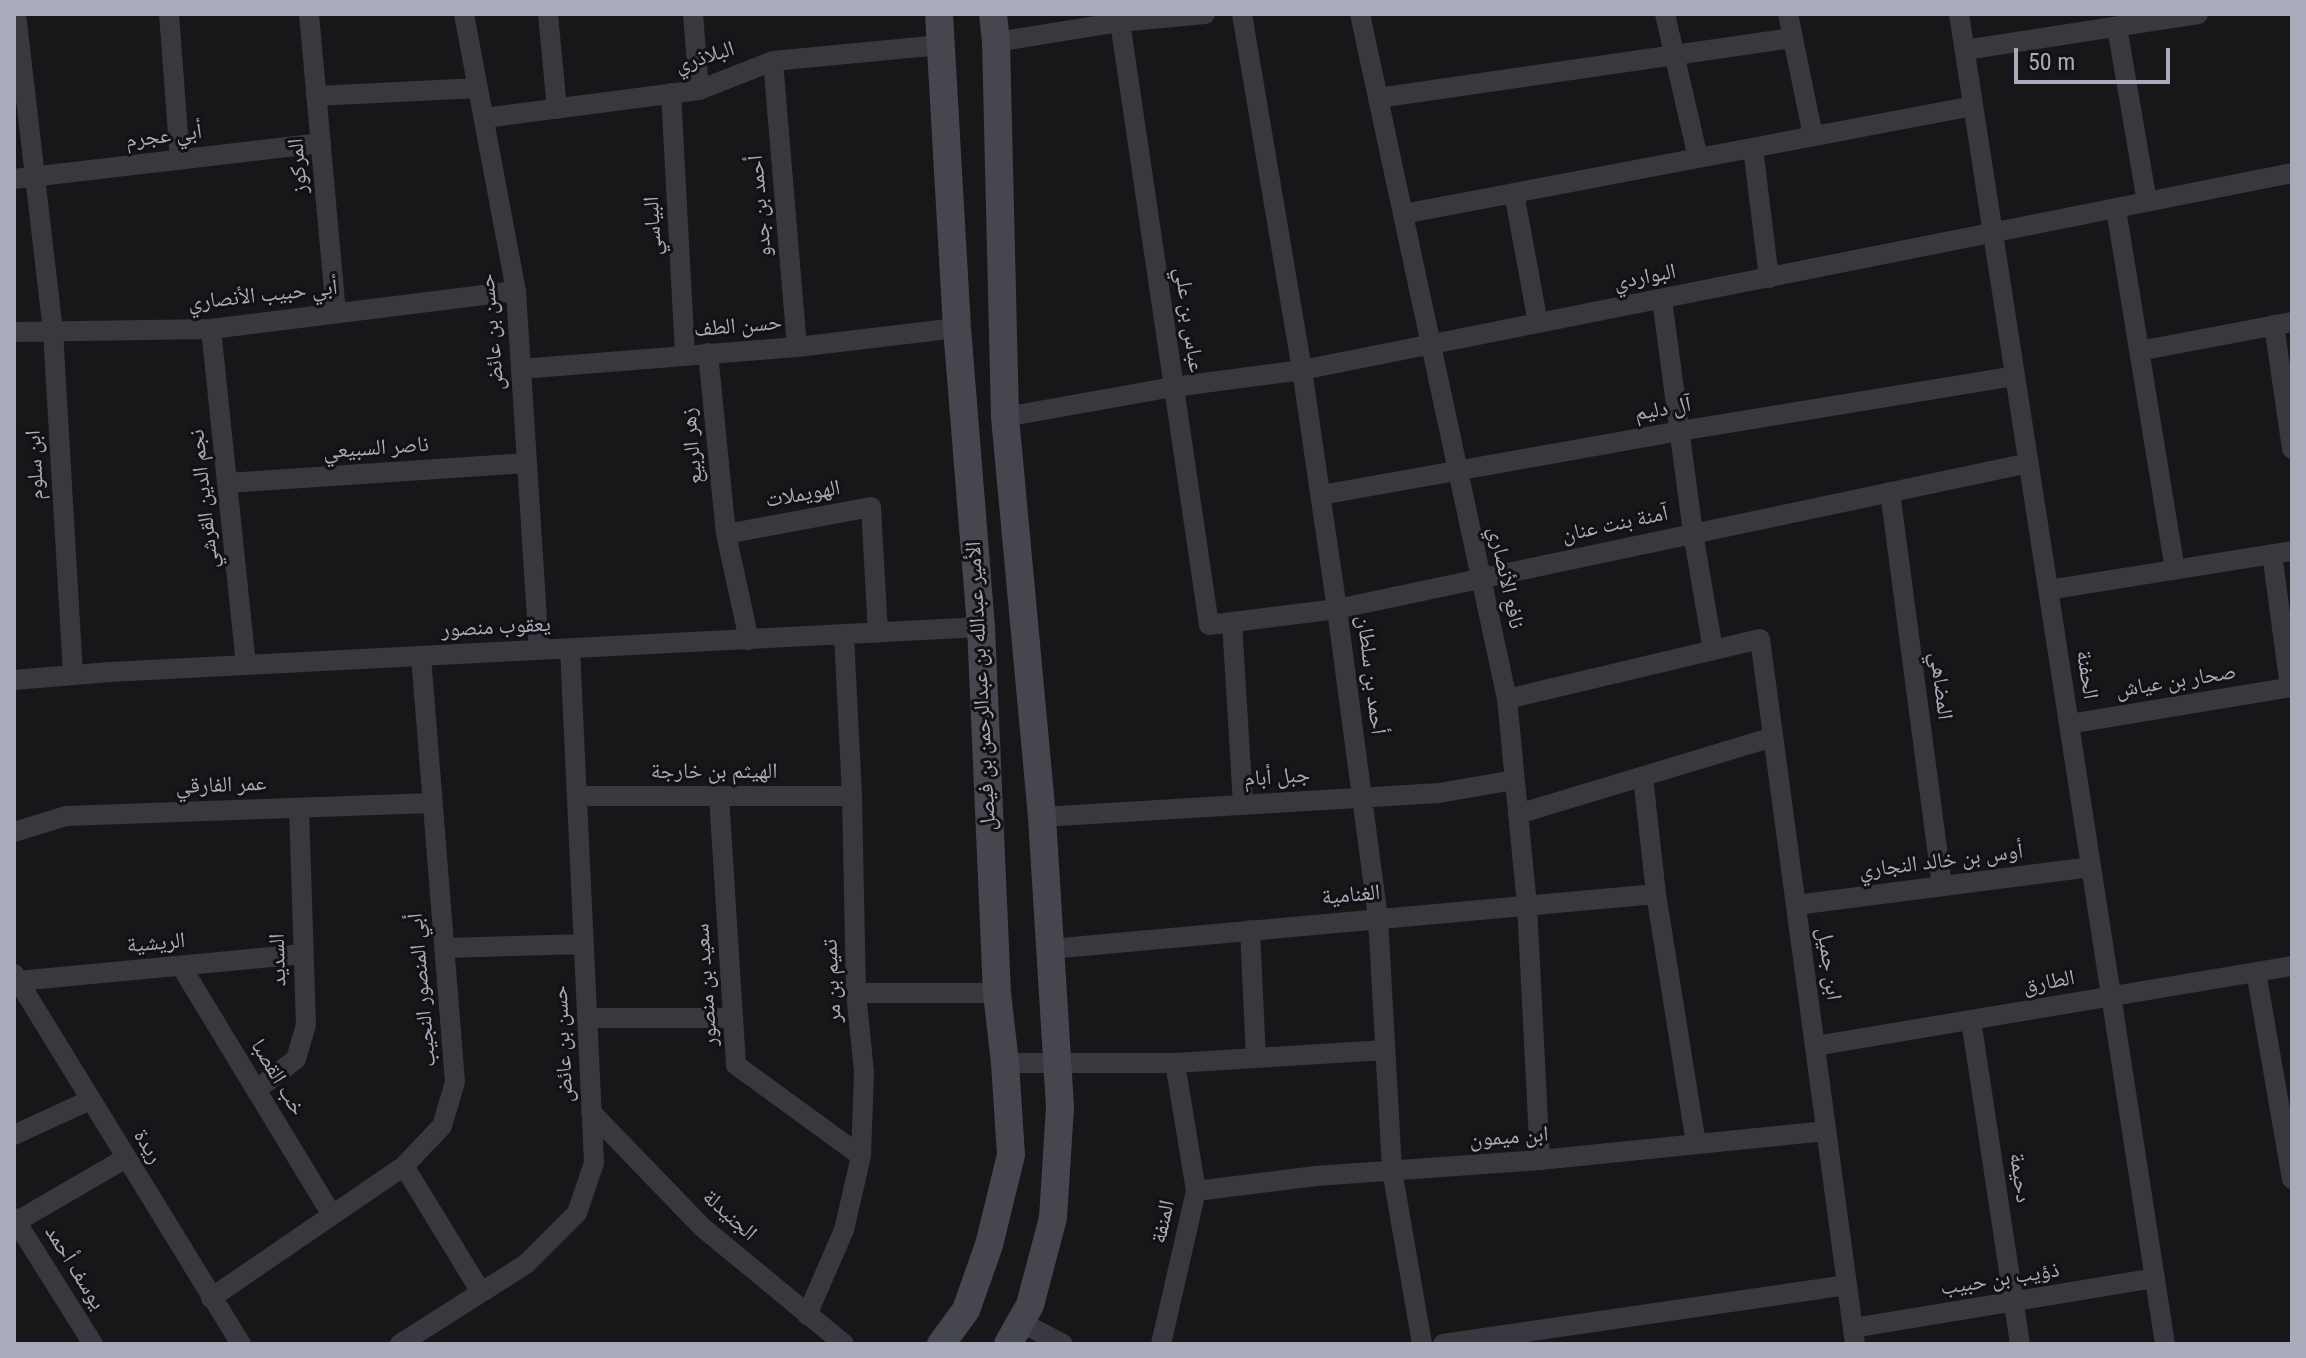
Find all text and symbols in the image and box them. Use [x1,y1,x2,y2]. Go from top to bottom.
scale bar [2018,32,2174,82]
street label: البلاذري [672,36,738,80]
text: 50 m [2028,48,2075,76]
street label: أبي عجرم [124,119,204,155]
street label: المركوز [283,137,315,195]
street label: أحمد بن جدو [743,154,779,258]
street label: البياسي [639,196,669,256]
street label: البواردي [1612,259,1678,297]
street label: عباس بن علي [1168,266,1208,374]
street label: حسن بن عائض [475,272,511,392]
street label: أبي حبيب الأنصاري [187,275,339,317]
street label: حسن الطف [693,310,783,344]
street label: آل دليم [1633,392,1693,428]
street label: زهر الربيع [677,407,709,485]
street label: نجم الدين القرشي [185,428,225,570]
street label: ابن سلوم [21,429,51,501]
street label: ناصر السبيعي [322,432,430,466]
street label: الهويملات [763,475,843,515]
street label: آمنة بنت عنان [1559,501,1671,549]
street label: نافع الأنصاري [1481,524,1529,632]
street label: الأمير عبدالله بن عبدالرحمن بن فيصل [961,541,1003,831]
street label: يعقوب منصور [440,612,552,644]
street label: أحمد بن سلطان [1350,614,1390,736]
street label: الحفنة [2069,649,2103,701]
street label: المضاهي [1923,651,1957,721]
street label: صحار بن عياش [2114,659,2238,705]
street label: الهيثم بن خارجة [651,759,777,785]
street label: جبل أبام [1243,763,1311,793]
street label: عمر الفارقي [175,771,267,801]
street label: أوس بن خالد النجاري [1857,839,2025,885]
street label: الغنامية [1321,880,1381,912]
street label: أبي المنصور النجيب [403,912,443,1068]
street label: سعيد بن منصور [690,923,724,1047]
street label: ابن جميل [1810,926,1846,1002]
street label: الريشية [126,928,186,960]
street label: السديد [265,933,293,987]
street label: تميم بن مر [818,938,848,1024]
street label: الطارق [2021,965,2077,1001]
street label: حسن بن عائض [548,985,580,1103]
street label: خب القصبا [244,1035,310,1121]
street label: ابن ميمون [1468,1122,1550,1154]
street label: ريدة [127,1125,167,1169]
street label: دحيمة [2002,1151,2036,1205]
street label: الجنيدلة [696,1185,762,1247]
street label: المنفة [1146,1198,1182,1246]
street label: يوسف أحمد [38,1221,110,1315]
street label: ذؤيب بن حبيب [1939,1258,2061,1302]

